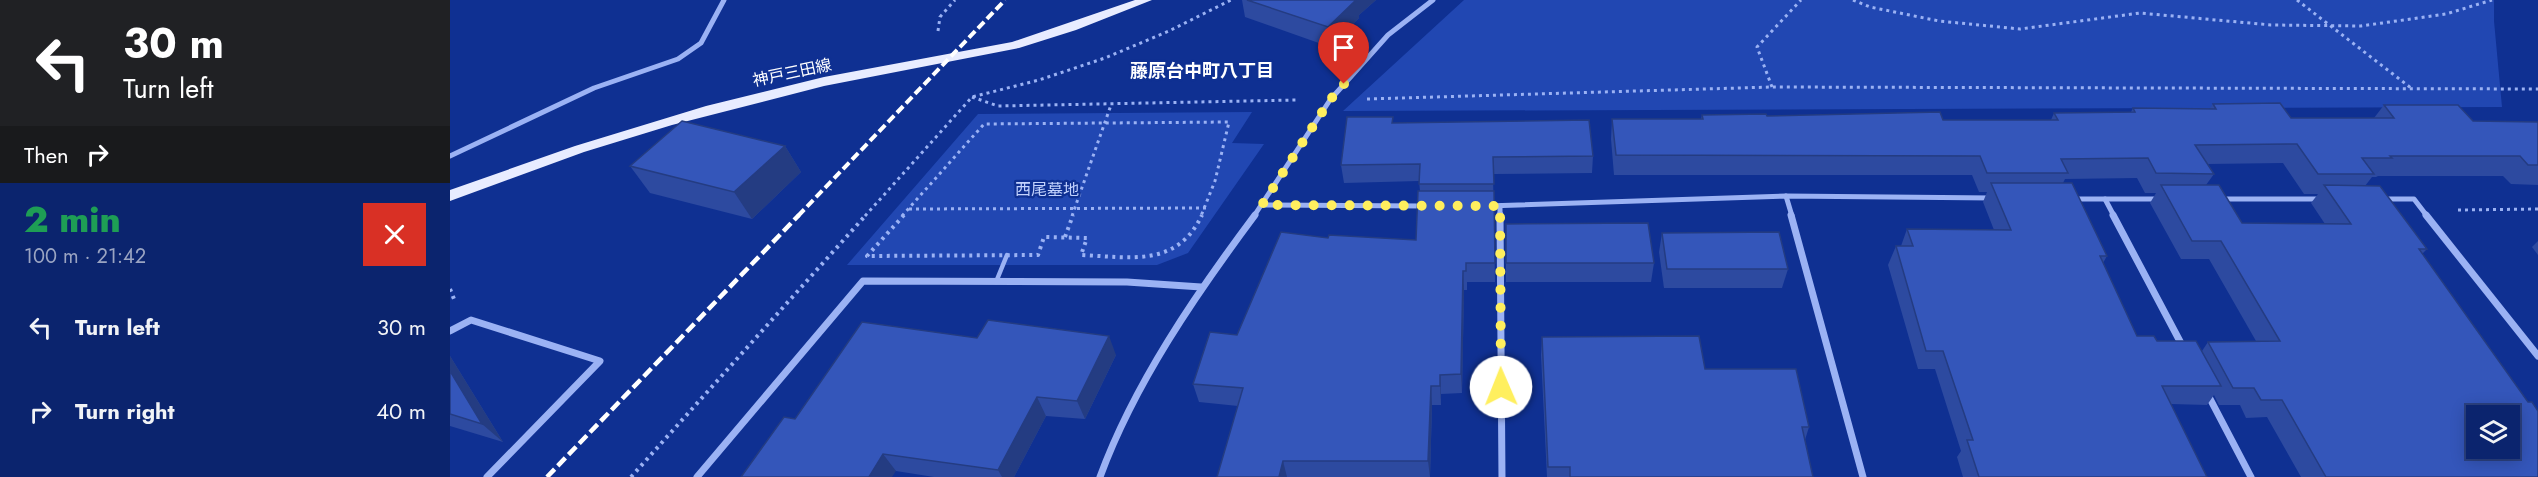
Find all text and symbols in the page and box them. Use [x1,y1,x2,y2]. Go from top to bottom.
text: 30 m [123,13,224,74]
pin [1318,22,1369,84]
icon: left [24,24,102,102]
icon: arrive [1327,31,1360,64]
street label: 神戸三田線 [751,53,834,92]
district label: 藤原台中町八丁目 [1130,58,1274,84]
text: Turn left [123,69,213,108]
icon: right [81,138,114,171]
text: Then [24,139,69,171]
park label: 西尾墓地 [1015,178,1079,201]
text: 2 min [24,193,121,245]
button: close [363,203,426,266]
text: 100 m · 21:42 [24,242,146,271]
icon: left [24,311,57,344]
text: Turn left [75,311,160,343]
text: 30 m [377,311,426,343]
position arrow [1469,355,1533,419]
icon: right [24,395,57,428]
text: Turn right [75,395,175,427]
text: 40 m [376,395,426,427]
map controls [2466,405,2520,459]
button: layers [2466,405,2520,459]

